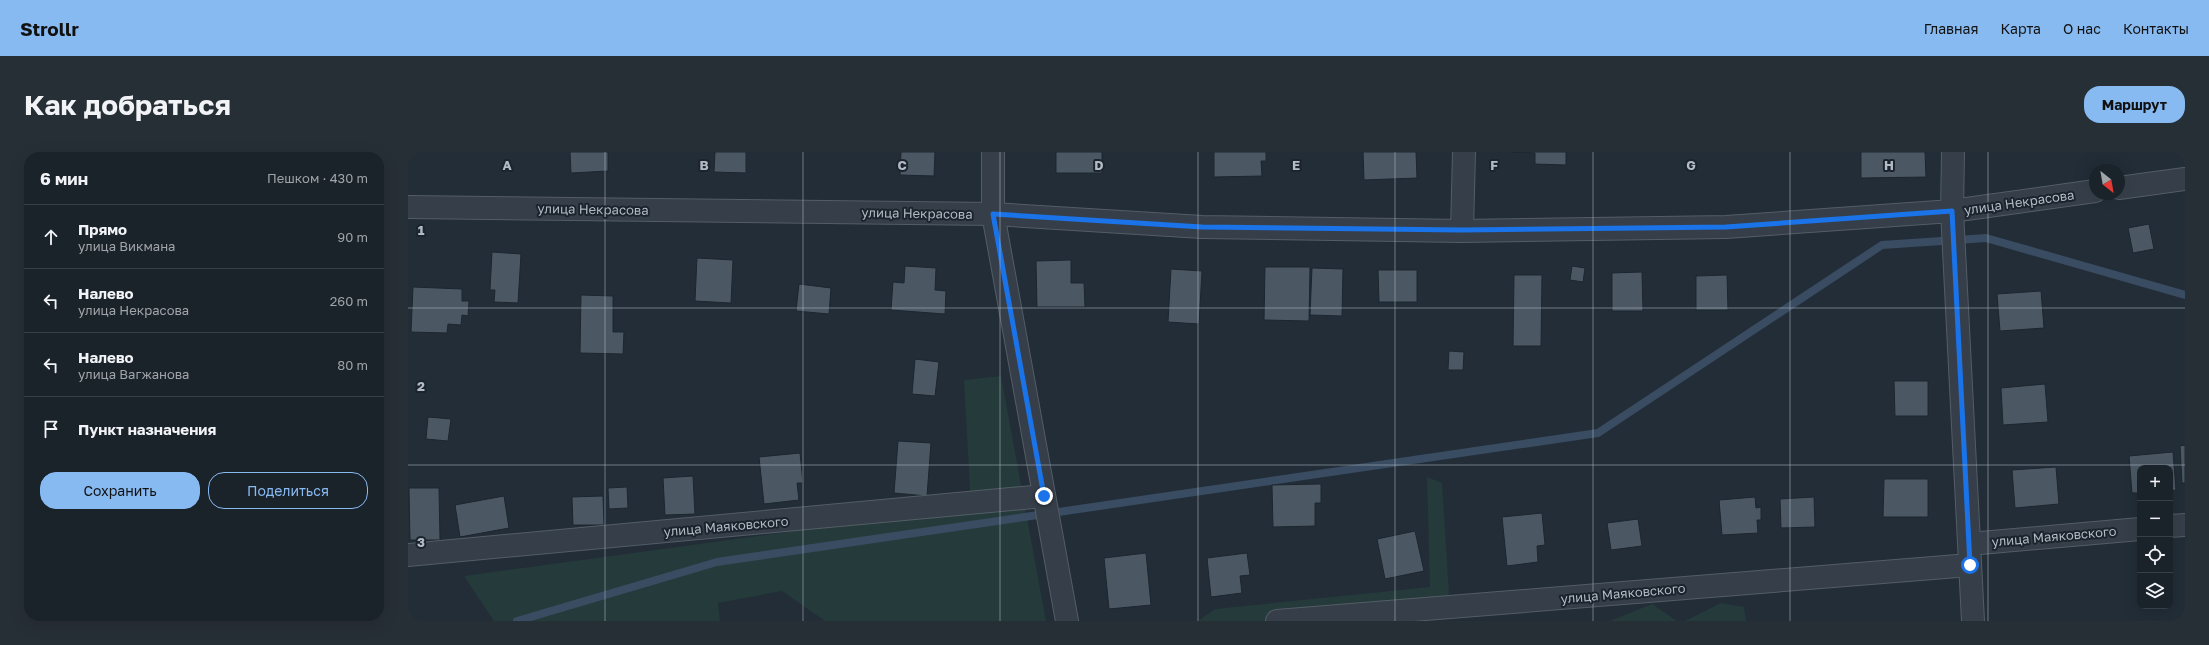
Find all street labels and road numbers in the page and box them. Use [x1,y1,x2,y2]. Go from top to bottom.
street label: улица Некрасова [1963,186,2075,218]
street label: улица Некрасова [537,200,649,218]
street label: улица Некрасова [861,204,973,222]
street label: улица Маяковского [663,513,789,539]
street label: улица Маяковского [1991,523,2117,549]
street label: улица Маяковского [1560,580,1686,606]

